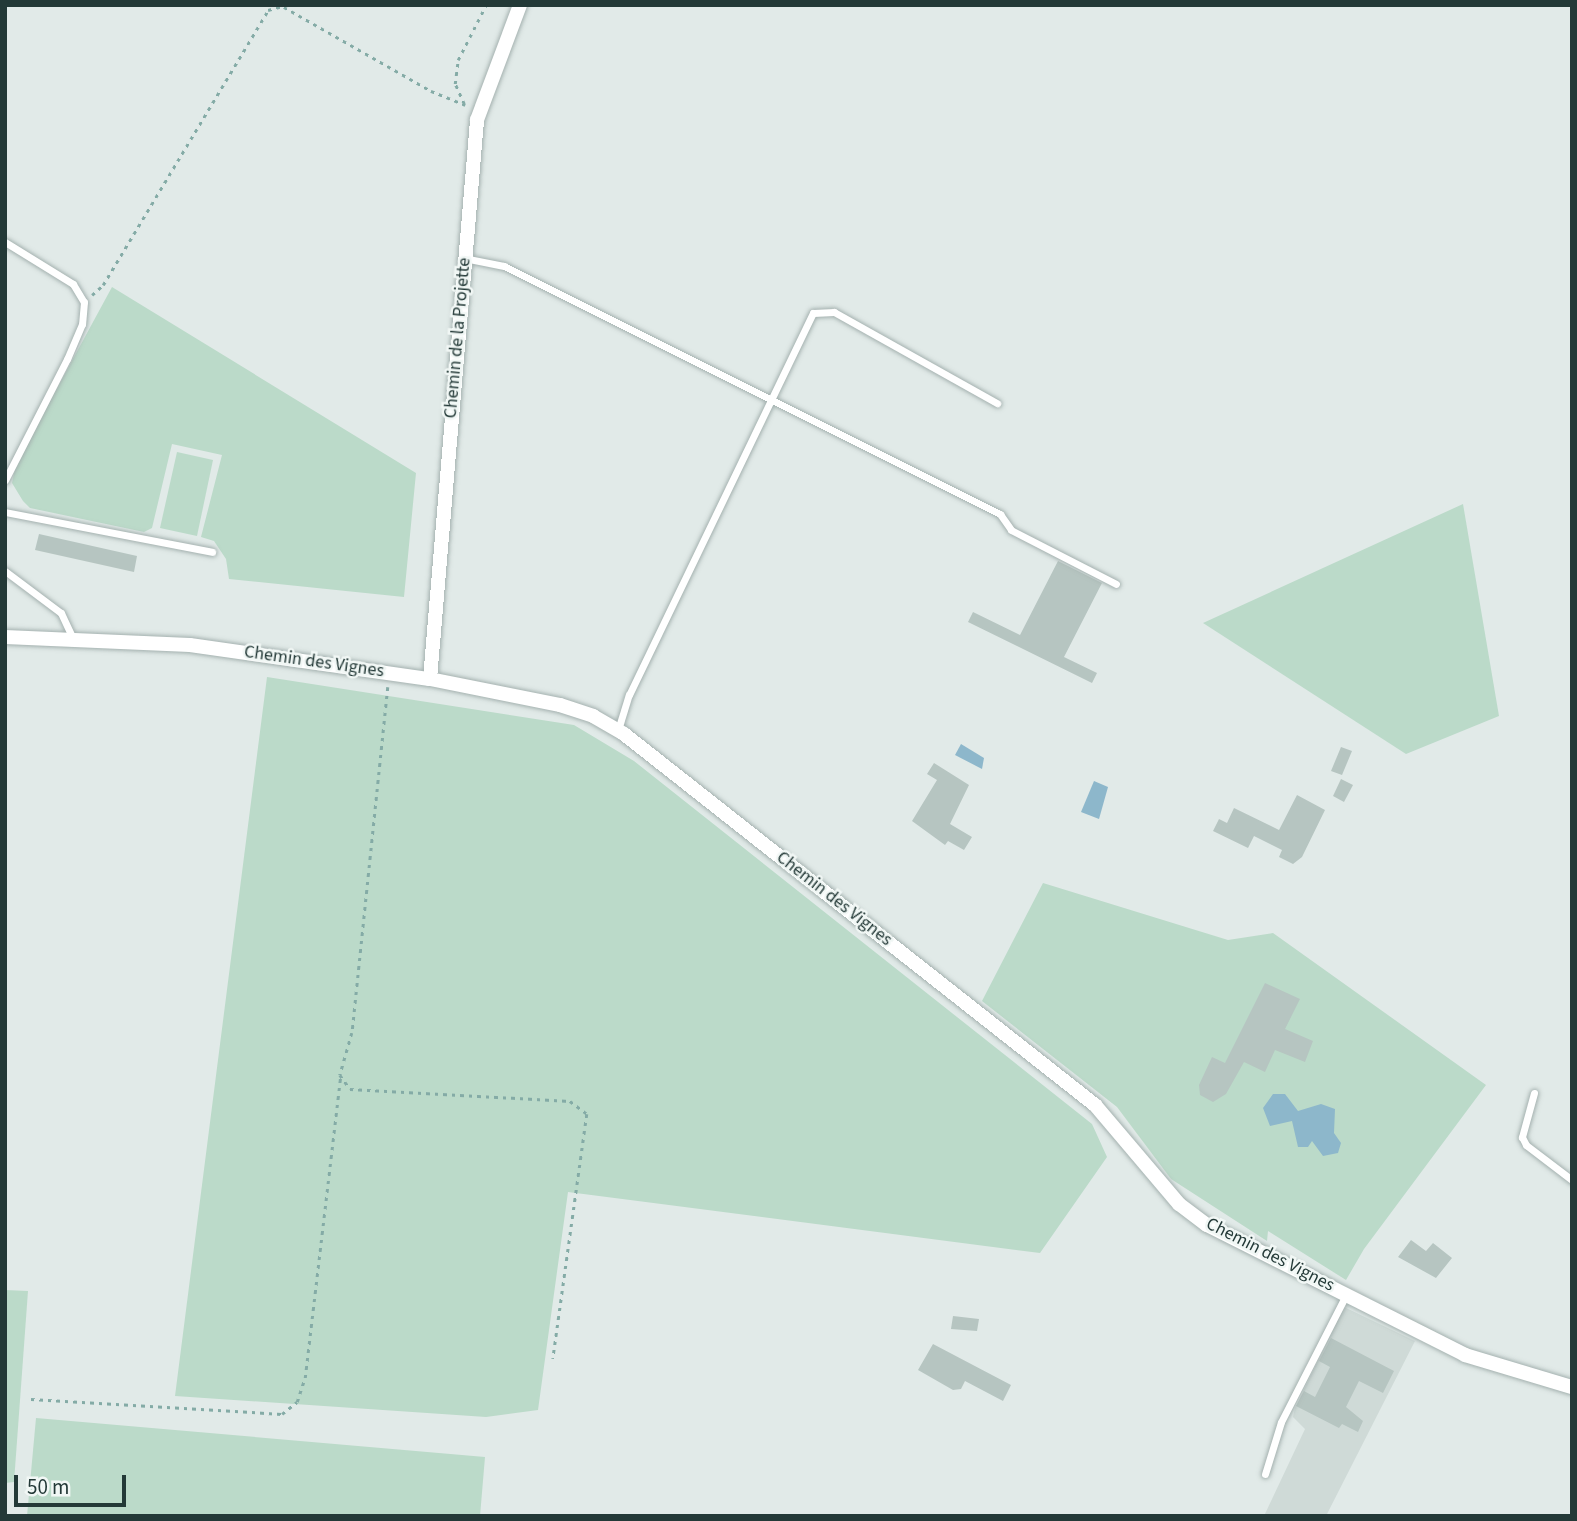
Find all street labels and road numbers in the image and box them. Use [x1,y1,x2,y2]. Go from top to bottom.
street label: Chemin de la Projette [440,257,476,419]
street label: Chemin des Vignes [243,641,385,683]
street label: Chemin des Vignes [772,847,896,951]
street label: Chemin des Vignes [1202,1213,1338,1297]

